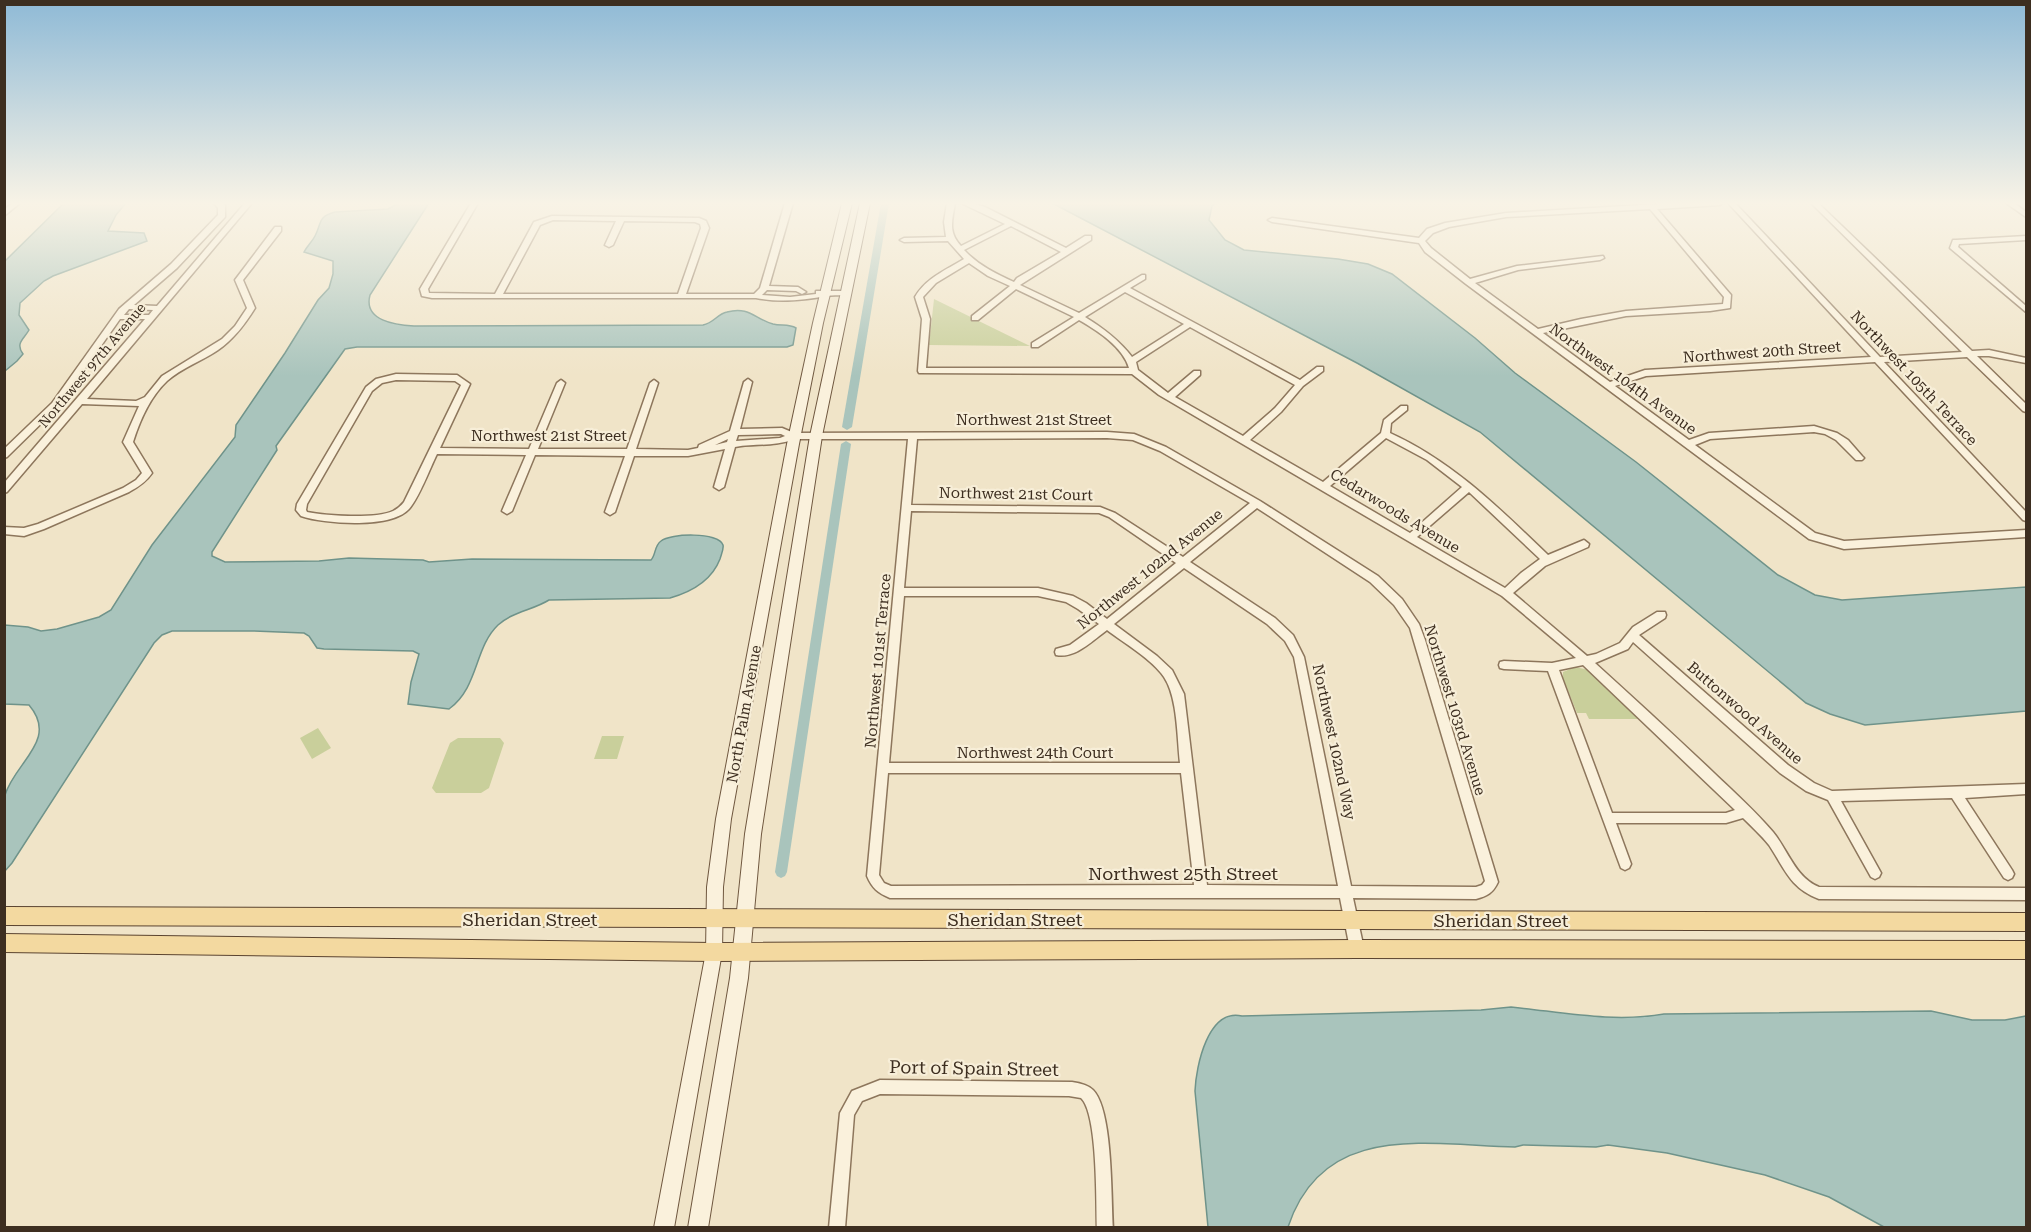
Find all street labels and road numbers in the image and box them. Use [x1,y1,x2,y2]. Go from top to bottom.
street label: Northwest 97th Avenue [35,299,149,431]
street label: Northwest 105th Terrace [1847,307,1981,449]
street label: Northwest 104th Avenue [1546,320,1700,438]
street label: Northwest 20th Street [1682,337,1842,367]
street label: Northwest 21st Street [956,411,1112,429]
street label: Northwest 21st Street [471,427,627,445]
street label: Cedarwoods Avenue [1327,465,1463,557]
street label: Northwest 21st Court [939,484,1094,504]
street label: Northwest 102nd Avenue [1074,505,1226,633]
street label: Northwest 101st Terrace [861,573,895,749]
street label: Northwest 103rd Avenue [1420,622,1490,798]
street label: North Palm Avenue [723,644,765,784]
street label: Buttonwood Avenue [1684,658,1806,768]
street label: Northwest 102nd Way [1309,662,1359,822]
street label: Northwest 24th Court [957,744,1114,762]
street label: Northwest 25th Street [1088,863,1278,884]
street label: Sheridan Street [463,909,598,930]
street label: Sheridan Street [948,909,1083,930]
street label: Sheridan Street [1434,910,1569,931]
street label: Port of Spain Street [889,1056,1059,1080]

